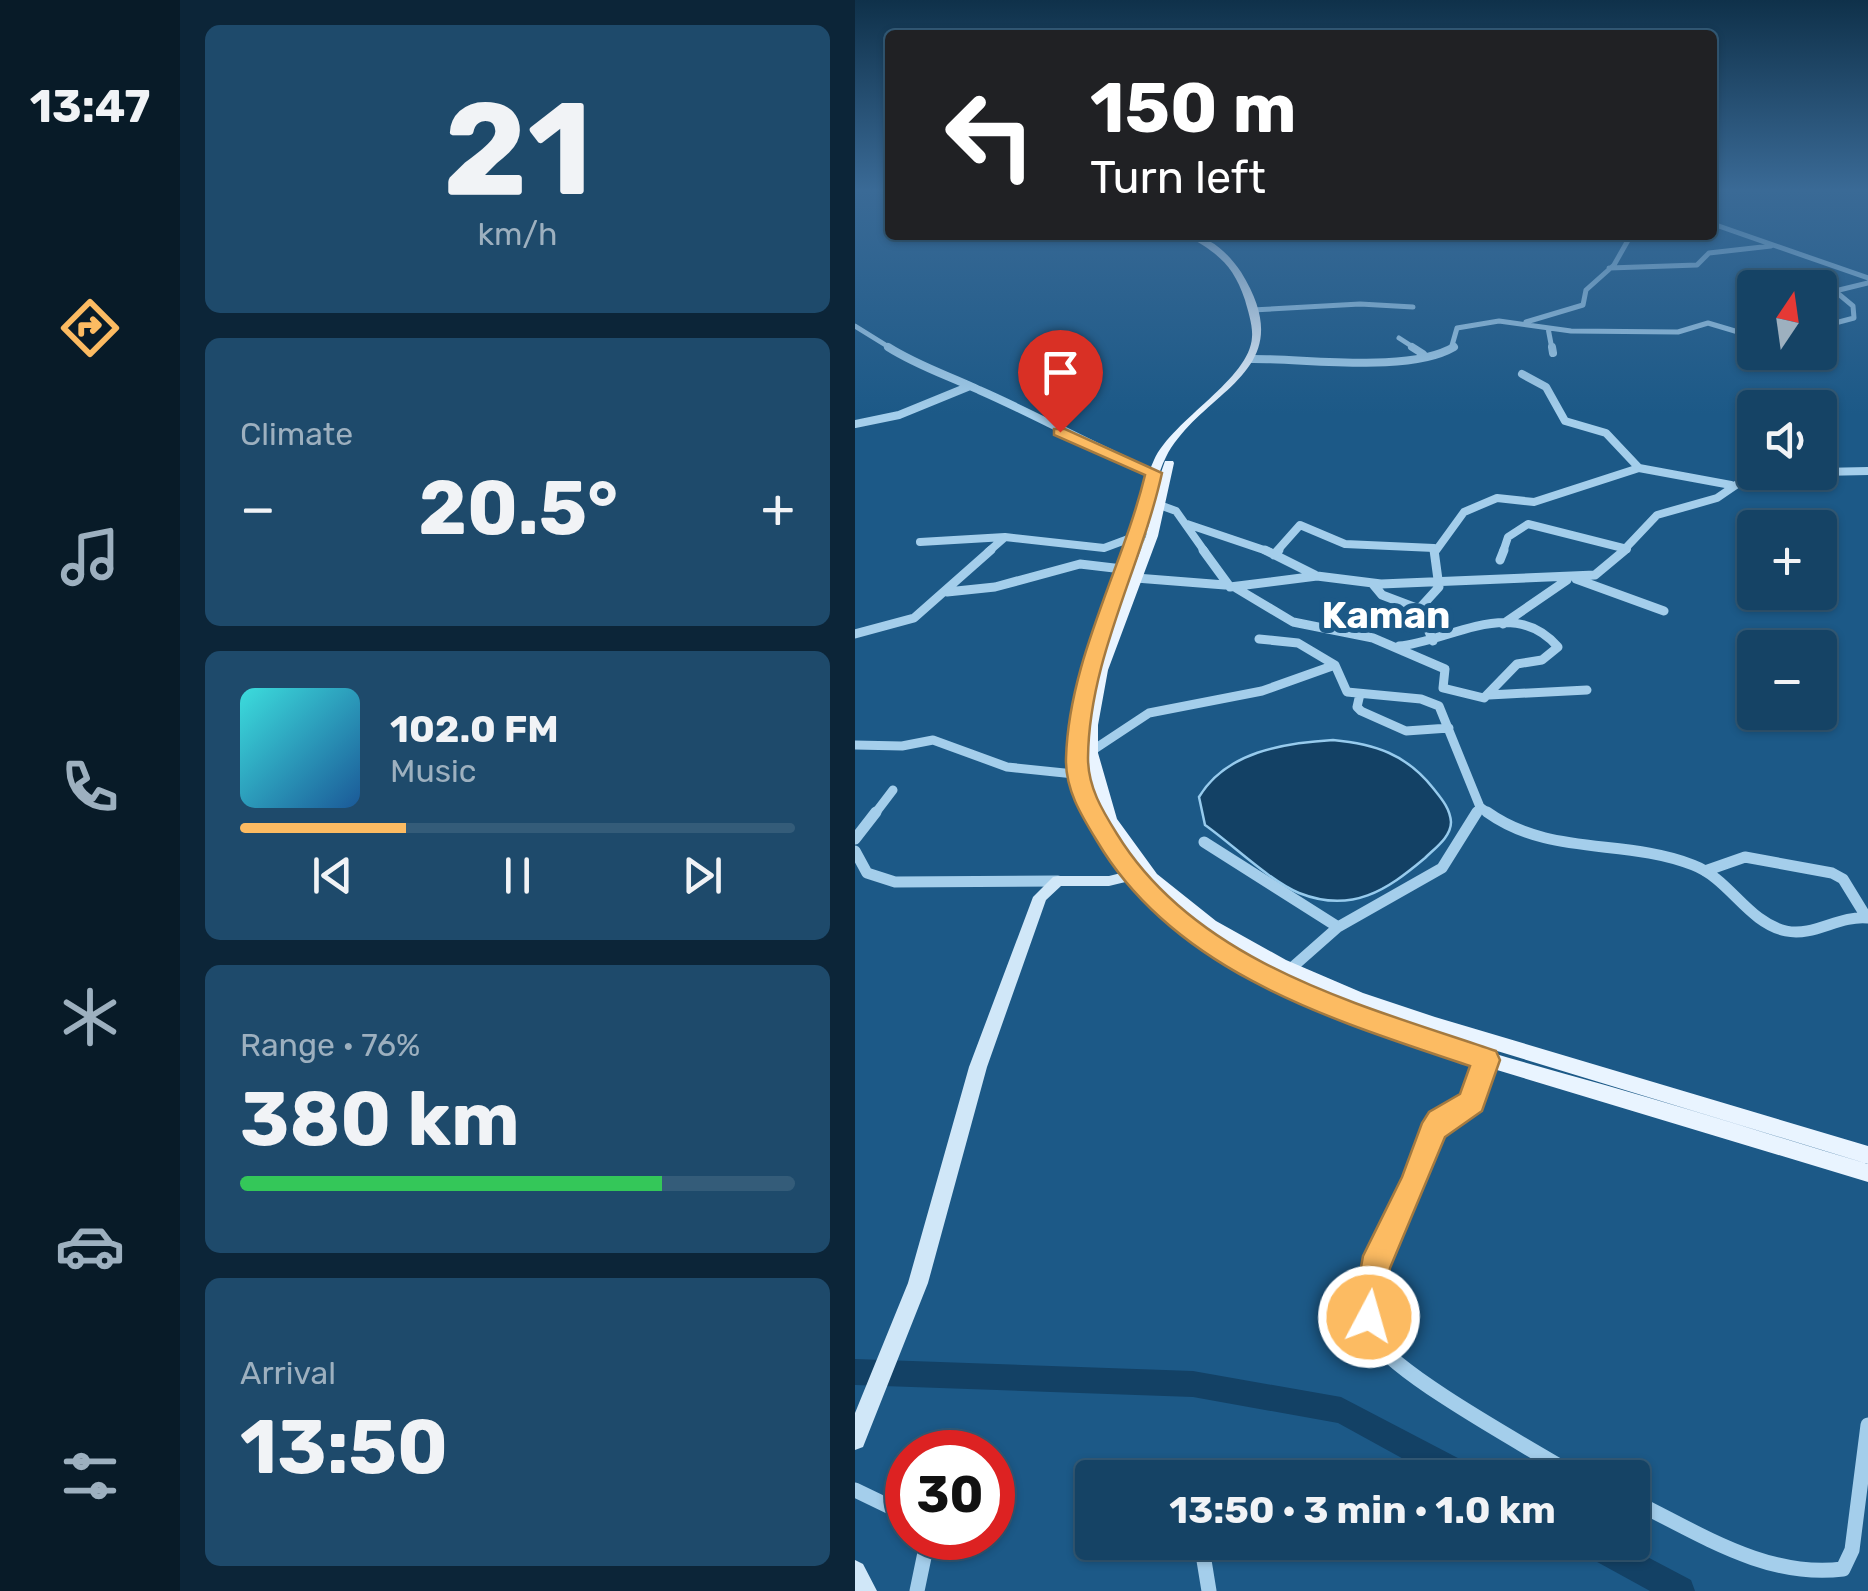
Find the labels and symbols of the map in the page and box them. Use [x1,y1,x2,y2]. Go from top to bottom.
north arrow [1737,270,1837,370]
pin [1018,330,1103,433]
district label: Kaman [1321,592,1451,638]
position arrow [1317,1265,1421,1369]
speed limit sign: 30 [885,1430,1015,1560]

